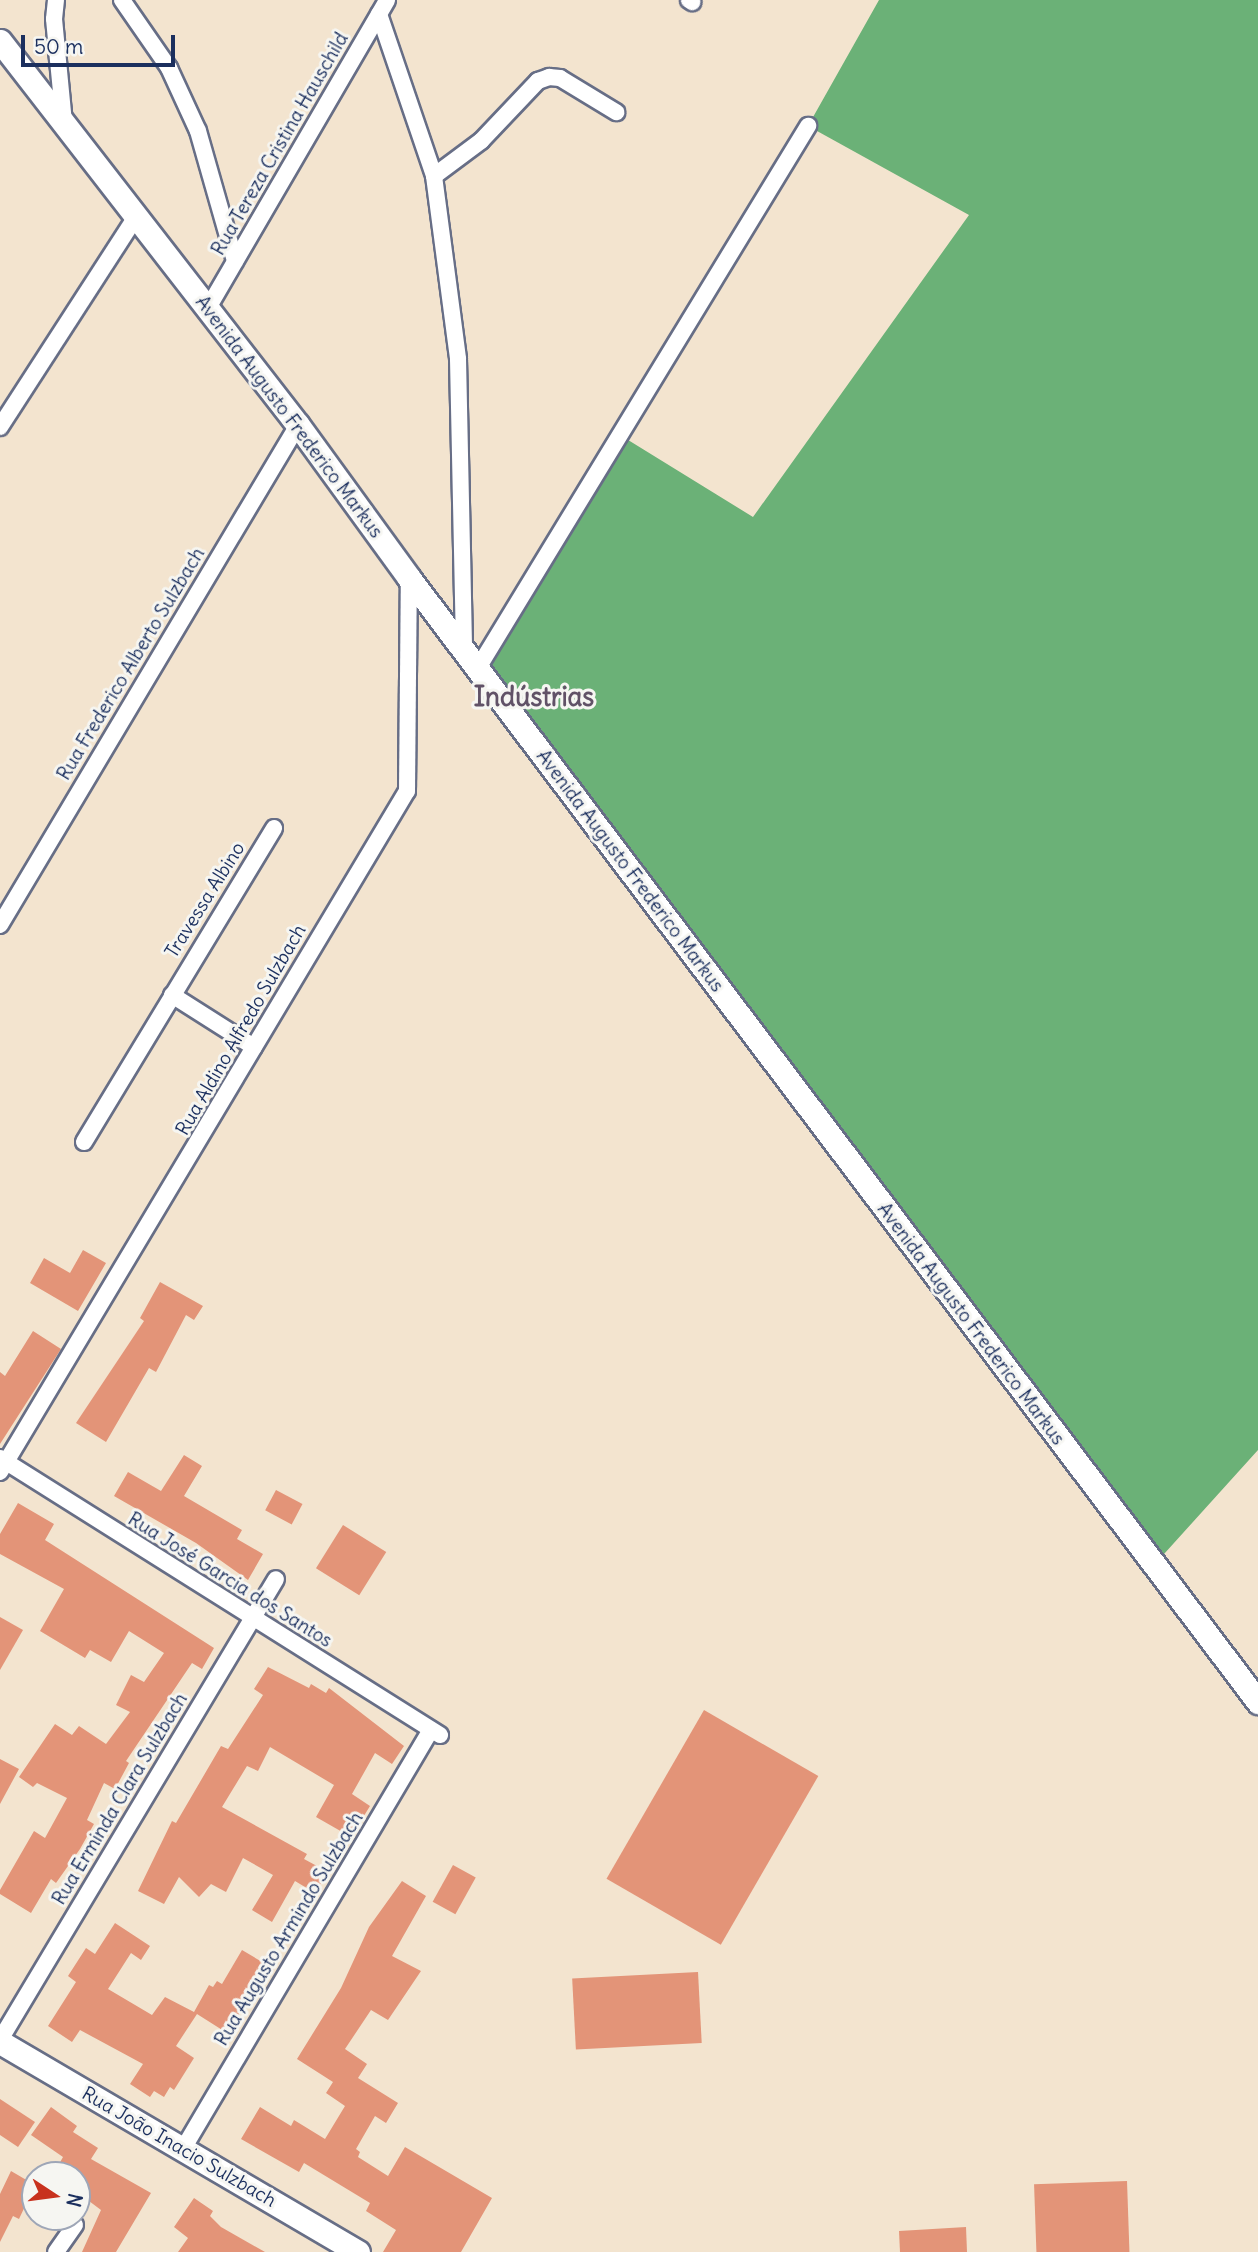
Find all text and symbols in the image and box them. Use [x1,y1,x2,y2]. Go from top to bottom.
scale bar [24,21,178,65]
street label: Rua Tereza Cristina Hauschild [207,29,353,259]
text: 50 m [34,33,83,60]
street label: Avenida Augusto Frederico Markus [190,291,388,543]
street label: Rua Frederico Alberto Sulzbach [52,544,210,784]
district label: Indústrias [474,681,594,713]
street label: Avenida Augusto Frederico Markus [531,745,729,997]
street label: Travessa Albino [160,838,250,962]
street label: Rua Aldino Alfredo Sulzbach [171,920,311,1140]
street label: Avenida Augusto Frederico Markus [872,1198,1070,1450]
street label: Rua José Garcia dos Santos [124,1508,336,1652]
street label: Rua Erminda Clara Sulzbach [48,1689,192,1909]
street label: Rua Augusto Armindo Sulzbach [210,1808,368,2050]
street label: Rua João Inacio Sulzbach [78,2082,280,2212]
north arrow [21,2161,91,2231]
text: N [61,2191,88,2209]

